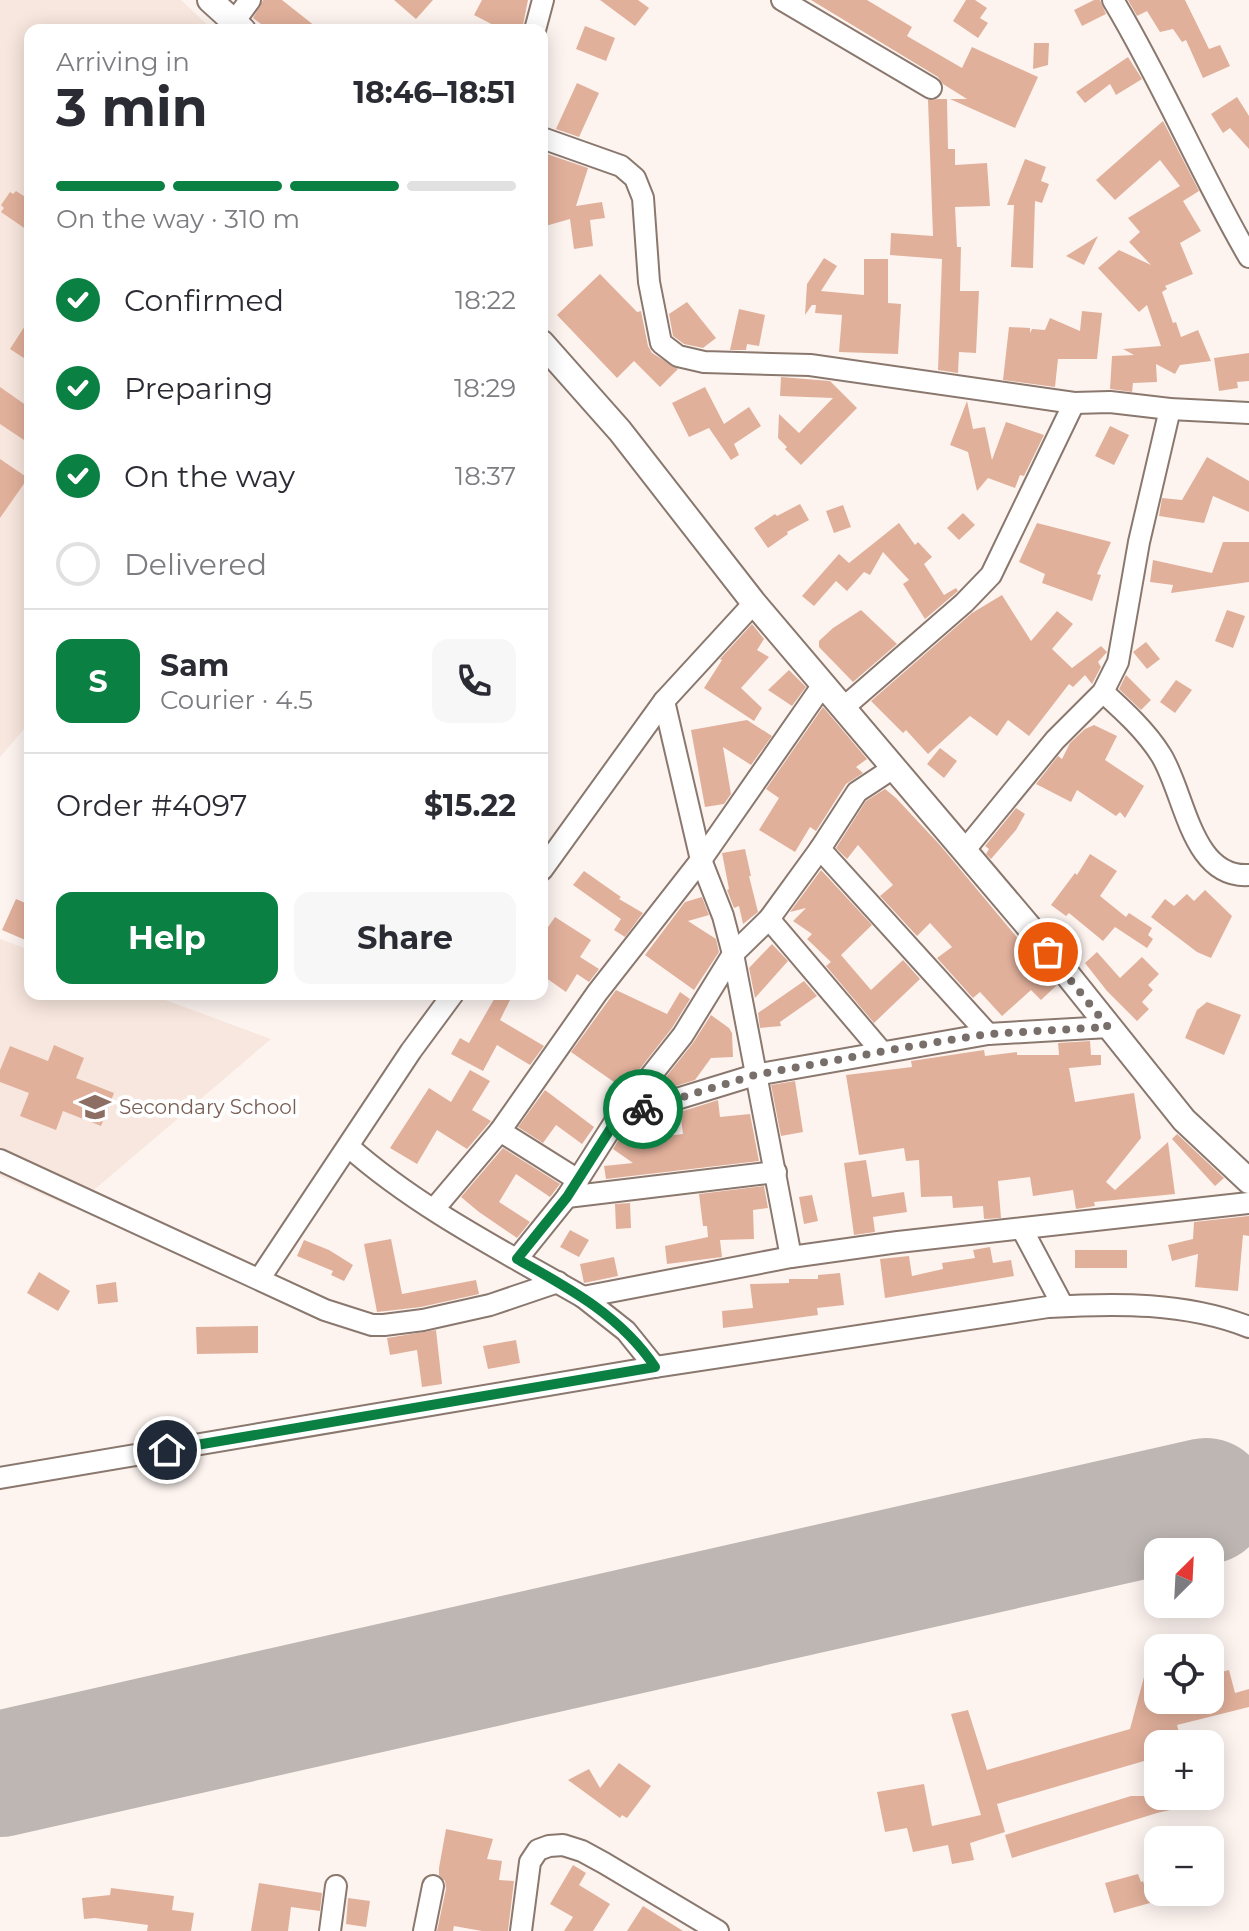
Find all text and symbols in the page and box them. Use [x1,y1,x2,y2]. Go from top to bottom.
text: Arriving in [56,46,190,78]
text: 18:46–18:51 [353,74,516,111]
text: 3 min [56,76,208,139]
text: On the way · 310 m [56,203,300,235]
icon: check [56,278,100,322]
text: Confirmed [124,282,284,319]
text: 18:22 [455,284,516,316]
icon: check [56,366,100,410]
text: Preparing [124,370,273,407]
text: 18:29 [454,372,516,404]
icon: check [56,454,100,498]
text: On the way [124,458,295,495]
text: 18:37 [455,460,516,492]
text: Delivered [124,546,267,583]
button: phone [432,639,516,723]
text: Sam [160,647,229,684]
text: S [88,663,108,700]
text: Courier · 4.5 [160,684,313,716]
text: Order #4097 [56,787,247,824]
text: $15.22 [424,787,516,824]
button: Help [56,892,278,984]
button: Share [294,892,516,984]
pin [1014,918,1082,986]
icon: bag [1026,930,1070,974]
courier [603,1069,683,1149]
icon: bike [621,1087,665,1131]
school or university icon: Secondary School [78,1090,112,1124]
place label: Secondary School [119,1095,297,1119]
pin [133,1416,201,1484]
icon: home [145,1428,189,1472]
north arrow [1144,1538,1224,1618]
map controls [1144,1538,1224,1906]
button: locate [1144,1634,1224,1714]
button: + [1144,1730,1224,1810]
button: − [1144,1826,1224,1906]

